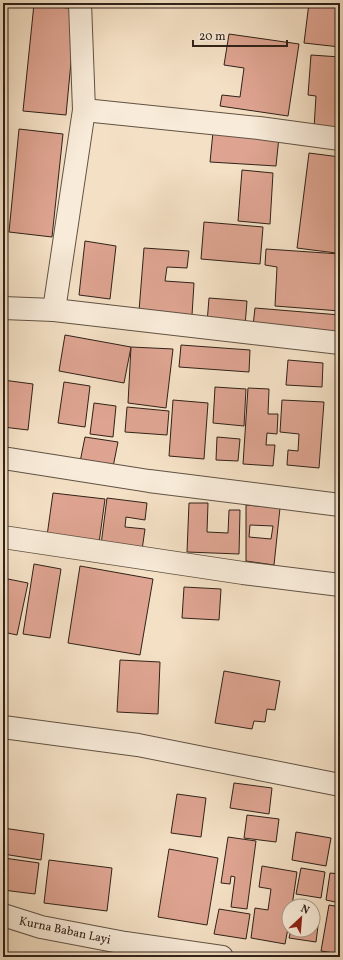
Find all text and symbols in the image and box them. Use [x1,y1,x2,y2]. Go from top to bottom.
scale bar [193,22,287,48]
text: 20 m [199,29,226,45]
north arrow [281,898,321,938]
text: N [298,902,312,919]
street label: Kurna Baban Layi [17,913,113,949]

